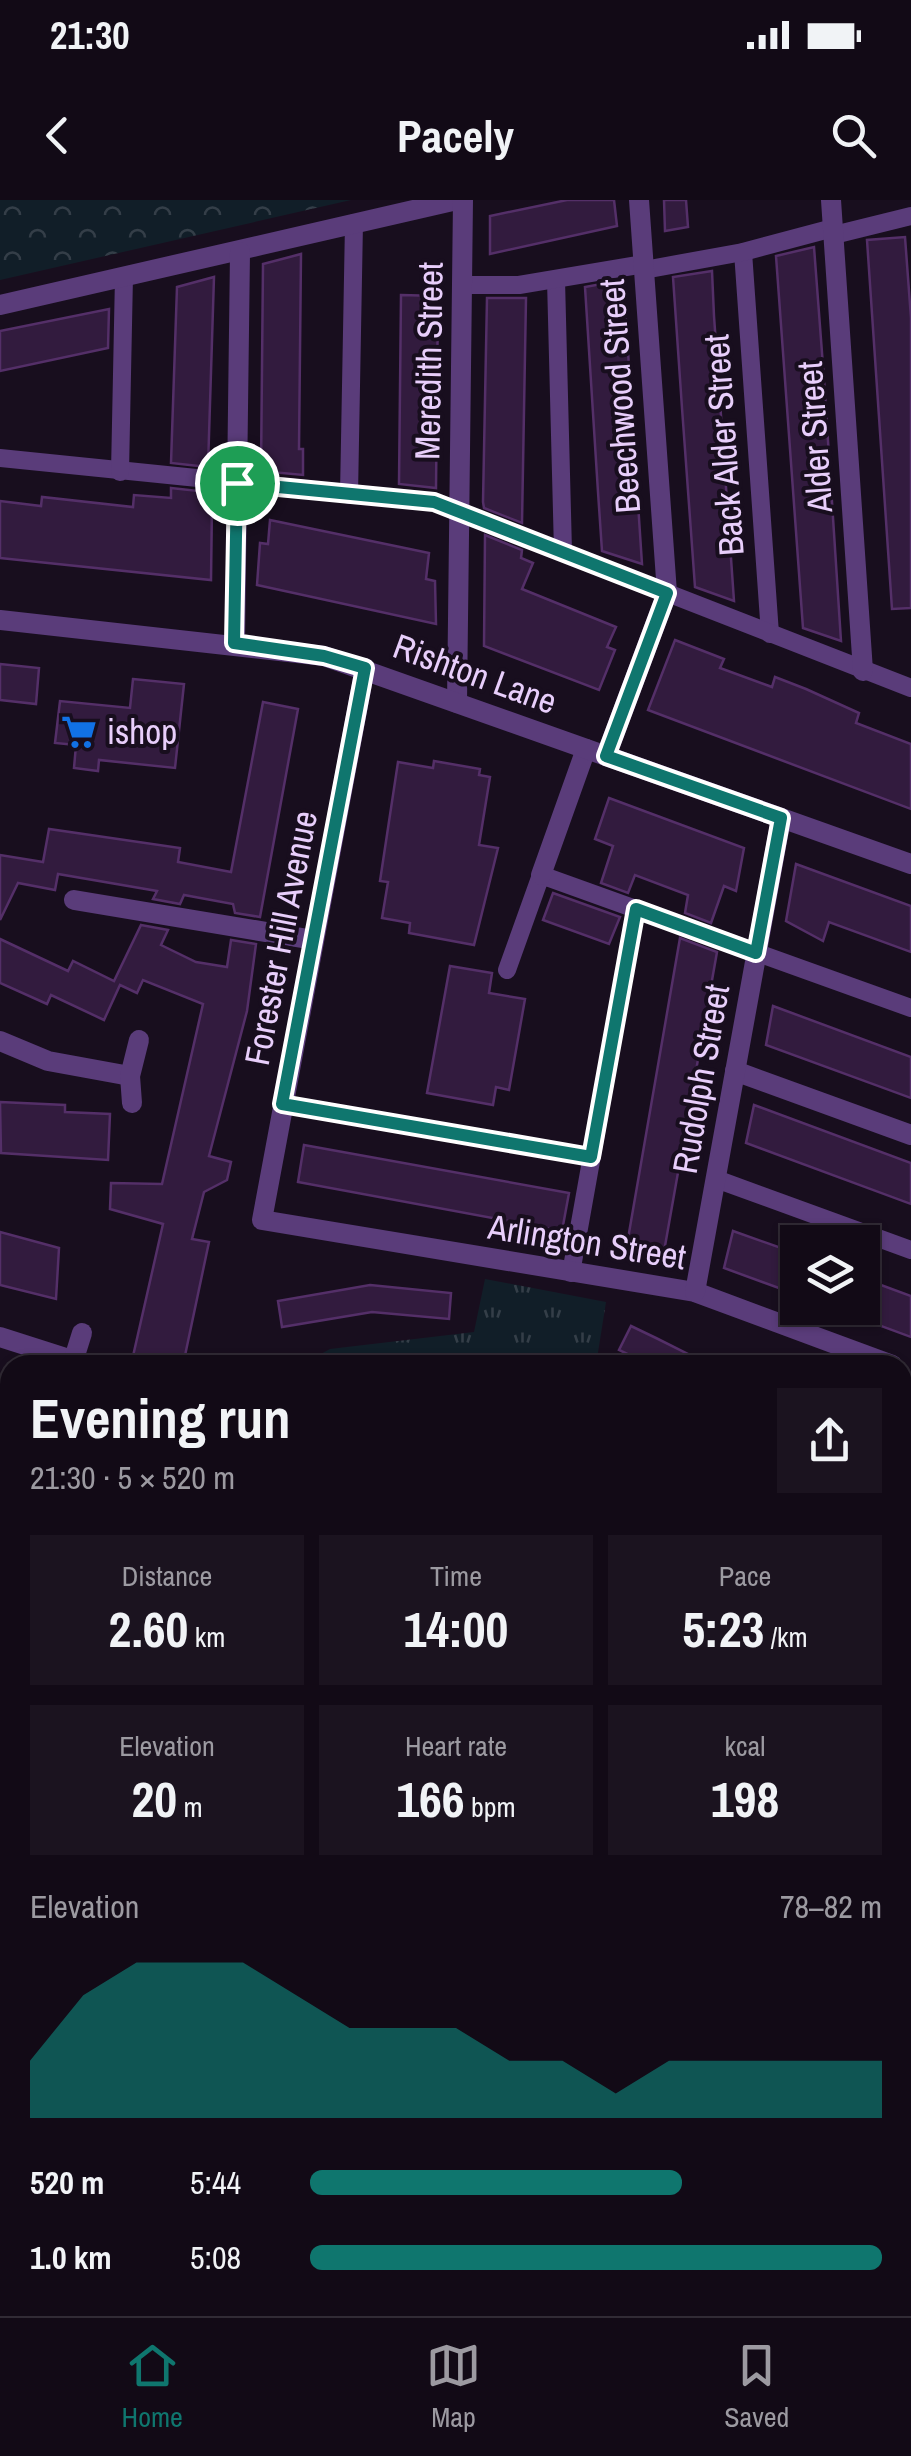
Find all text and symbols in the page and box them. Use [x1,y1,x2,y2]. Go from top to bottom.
text: 21:30 [50,10,130,61]
text: Pacely [397,105,514,166]
icon: back [30,108,85,163]
icon: search [826,108,881,163]
street label: Meredith Street [403,262,454,460]
street label: Beechwood Street [588,277,651,515]
street label: Back Alder Street [692,333,755,557]
street label: Alder Street [786,360,843,515]
pin [195,441,280,526]
icon: arrive [210,456,265,511]
street label: Rishton Lane [387,622,563,725]
place label: ishop [107,708,177,755]
supermarket icon: ishop [60,713,98,751]
street label: Forester Hill Avenue [233,807,328,1069]
street label: Rudolph Street [661,981,740,1177]
street label: Arlington Street [484,1203,689,1280]
map controls [780,1225,880,1325]
button: layers [780,1225,880,1325]
text: Evening run [30,1381,291,1455]
button: share [777,1388,882,1493]
text: 21:30 · 5 × 520 m [30,1456,235,1499]
text: Distance [122,1557,212,1595]
text: Time [430,1557,482,1595]
text: Pace [719,1557,771,1595]
text: 2.60 [109,1595,188,1663]
text: 14:00 [404,1595,508,1663]
text: 5:23 [682,1595,764,1663]
text: km [188,1618,225,1656]
text: /km [764,1618,808,1656]
text: Elevation [119,1727,215,1765]
text: Heart rate [405,1727,507,1765]
text: kcal [725,1727,765,1765]
text: 20 [131,1765,177,1833]
text: 166 [396,1765,465,1833]
text: 198 [711,1765,779,1833]
text: m [177,1788,203,1826]
text: bpm [465,1788,516,1826]
text: Elevation [30,1885,139,1928]
text: 78–82 m [780,1885,882,1928]
text: 520 m [30,2161,104,2204]
text: 5:44 [190,2161,241,2204]
text: 1.0 km [30,2236,112,2279]
text: 5:08 [190,2236,241,2279]
tab: Home [122,2338,183,2436]
tab: Map [426,2338,481,2436]
tab: Saved [724,2338,789,2436]

